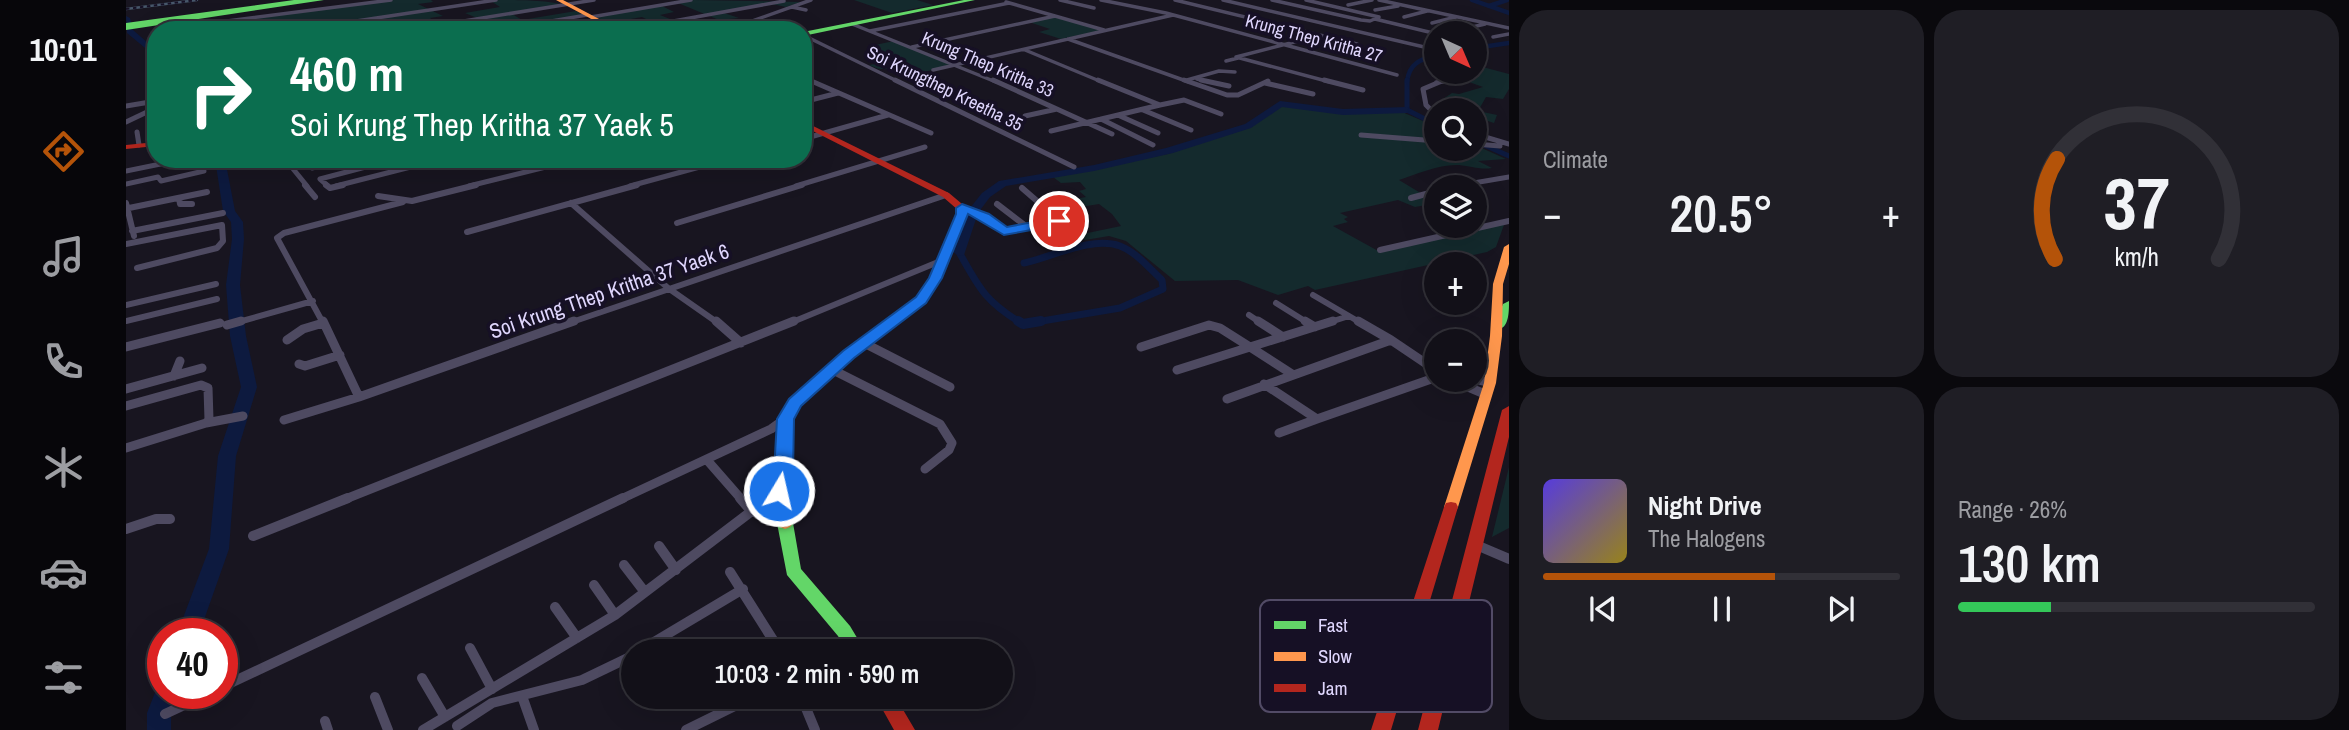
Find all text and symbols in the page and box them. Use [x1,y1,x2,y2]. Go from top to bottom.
street label: Krung Thep Kritha 27 [1243,8,1385,68]
north arrow [1424,21,1488,84]
map controls [1424,21,1487,392]
street label: Krung Thep Kritha 33 [918,25,1058,103]
text: 10:01 [29,28,97,71]
street label: Soi Krungthep Kreetha 35 [863,39,1027,137]
text: 460 m [290,40,404,106]
icon: right [175,49,266,140]
button: search [1424,98,1487,161]
text: Soi Krung Thep Kritha 37 Yaek 5 [290,103,674,146]
icon: directions [39,127,88,176]
text: Climate [1543,144,1608,175]
text: 37 [2103,155,2170,253]
button: layers [1424,175,1487,238]
text: 20.5° [1670,178,1773,248]
text: − [1543,188,1561,239]
text: + [1882,188,1900,239]
pin [1029,191,1089,251]
icon: arrive [1040,202,1078,240]
icon: music [39,232,88,281]
street label: Soi Krung Thep Kritha 37 Yaek 6 [485,236,733,346]
text: km/h [2114,240,2159,274]
button: + [1424,252,1487,315]
button: − [1424,329,1487,392]
icon: phone [39,337,88,386]
icon: climate [39,443,88,492]
position arrow [742,454,816,528]
text: Night Drive [1648,488,1762,523]
text: Range · 26% [1958,494,2067,525]
text: The Halogens [1648,523,1765,554]
text: 130 km [1958,528,2101,598]
icon: car [39,548,88,597]
icon: previous [1584,590,1622,628]
icon: pause [1703,590,1741,628]
icon: next [1822,590,1860,628]
legend [1260,600,1492,712]
text: Fast [1318,612,1348,638]
speed limit sign: 40 [147,618,238,709]
text: Slow [1318,643,1353,669]
icon: filters [39,653,88,702]
text: 10:03 · 2 min · 590 m [715,656,919,691]
text: Jam [1318,675,1347,701]

